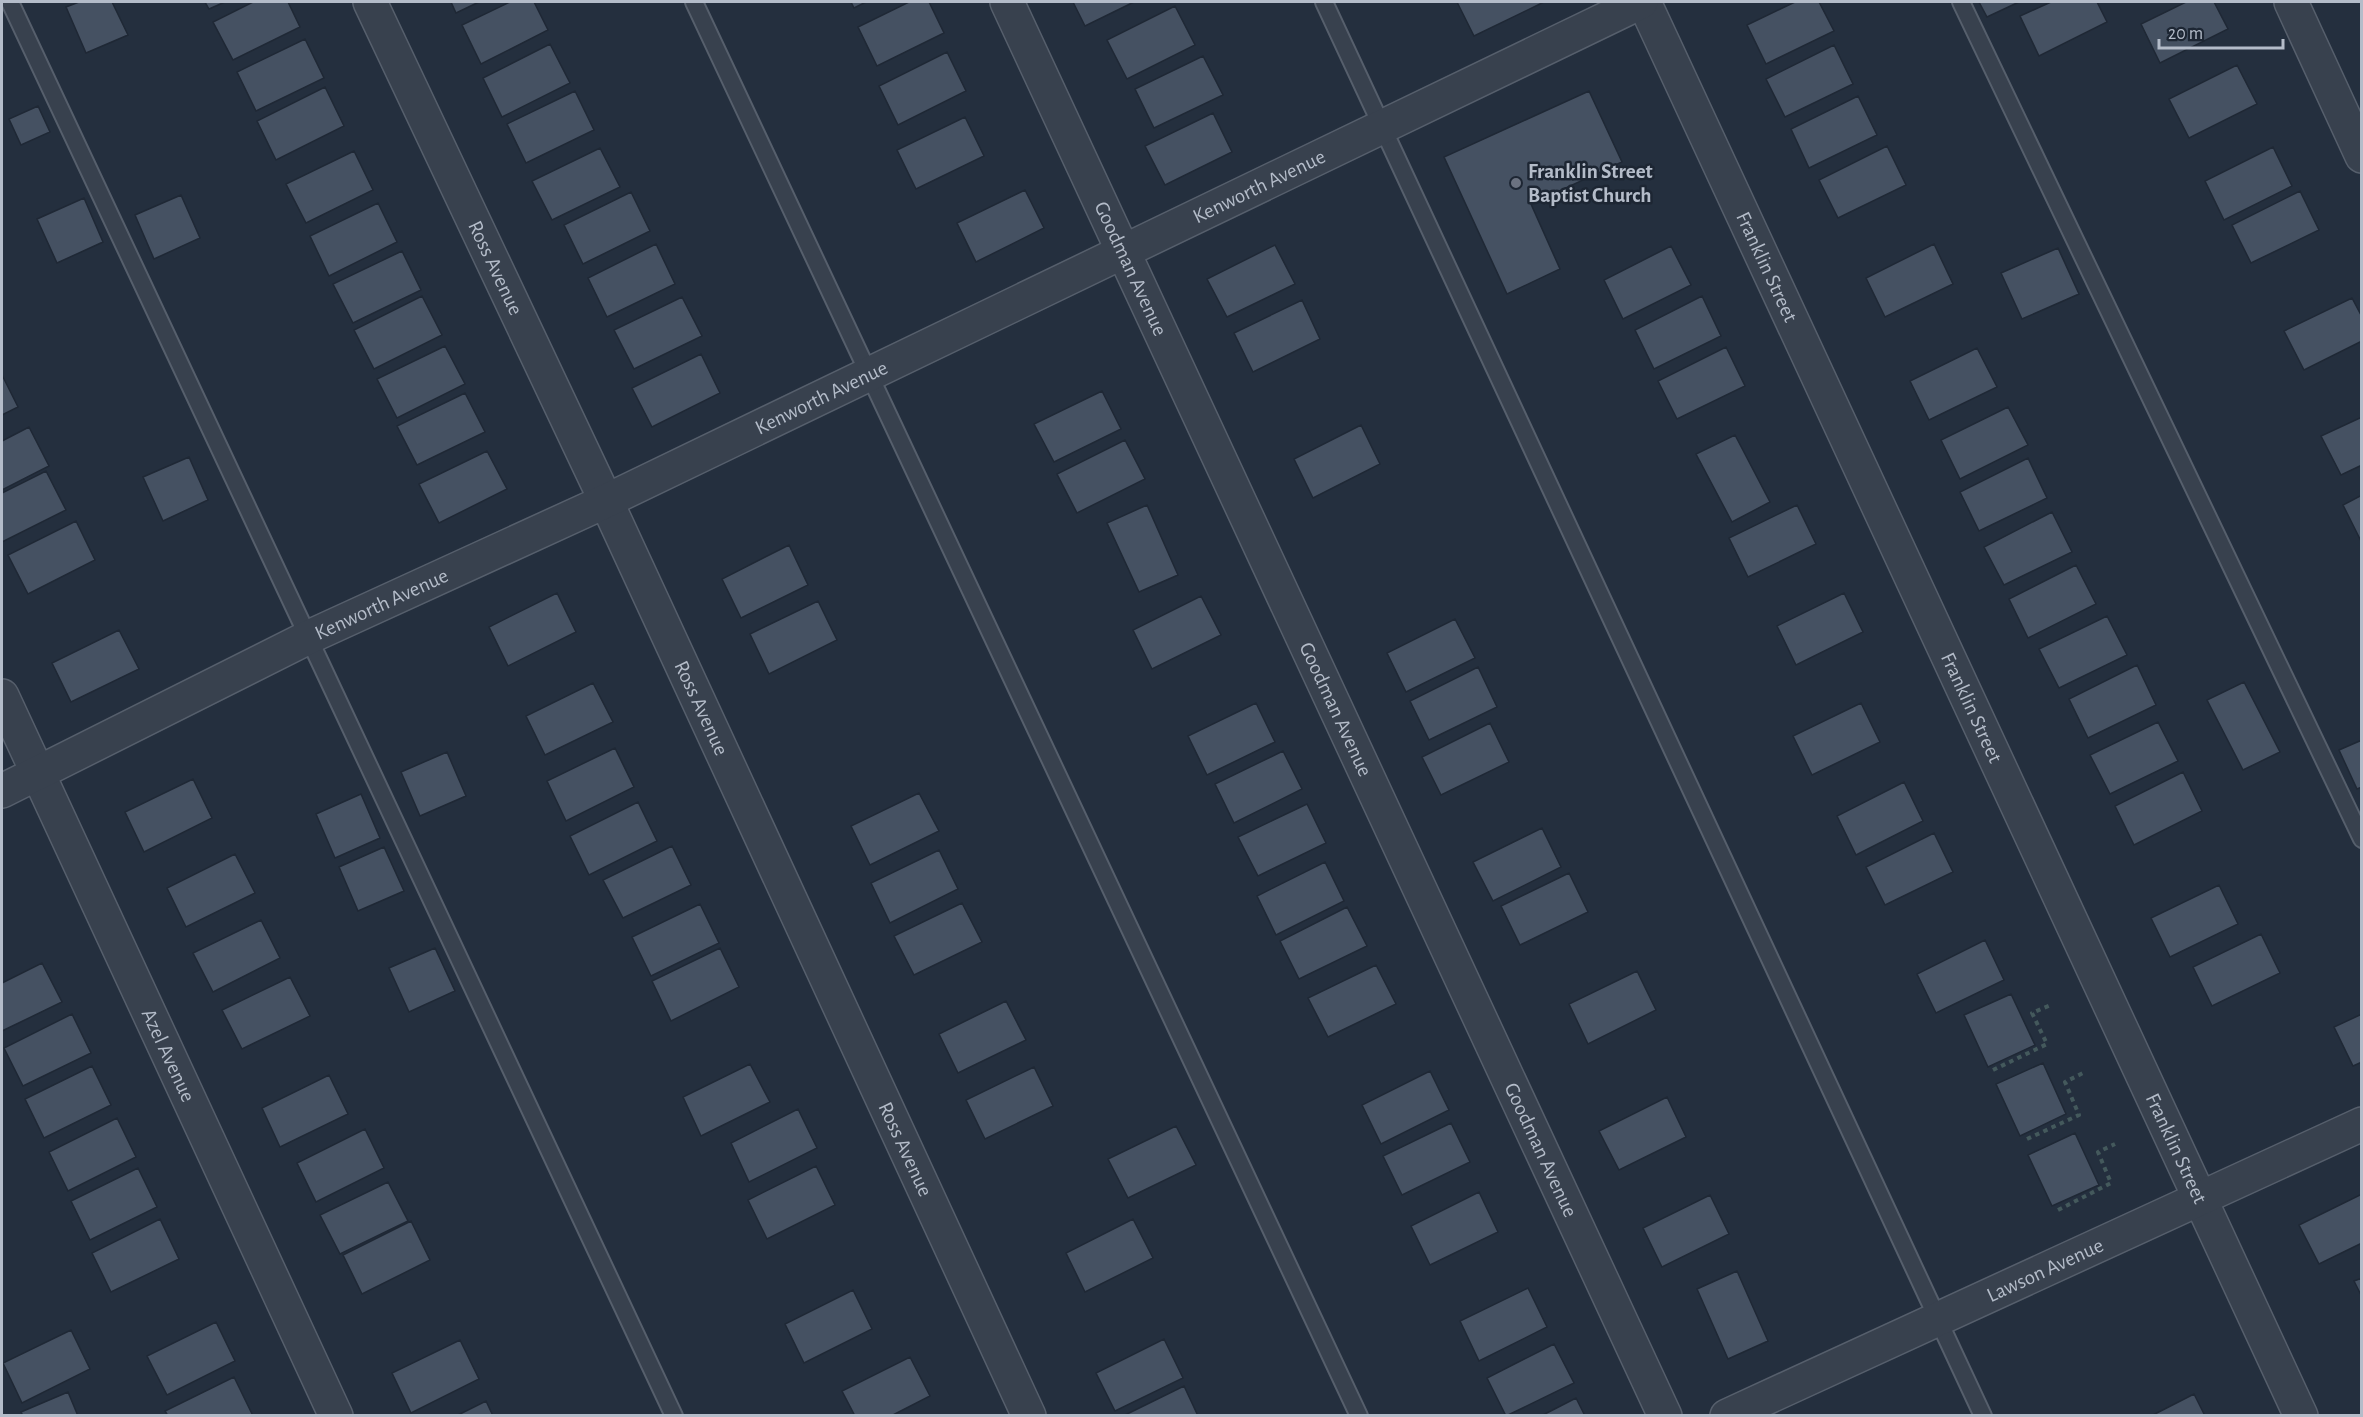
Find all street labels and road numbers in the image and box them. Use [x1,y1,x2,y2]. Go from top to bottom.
street label: Kenworth Avenue [1189,145,1328,227]
street label: Goodman Avenue [1091,198,1171,339]
street label: Franklin Street [1732,208,1802,325]
street label: Ross Avenue [465,217,527,318]
street label: Kenworth Avenue [752,356,891,438]
street label: Kenworth Avenue [311,564,451,643]
street label: Goodman Avenue [1296,639,1376,780]
street label: Franklin Street [1937,649,2007,766]
street label: Ross Avenue [671,657,733,758]
street label: Azel Avenue [138,1005,199,1105]
street label: Goodman Avenue [1501,1079,1581,1220]
street label: Franklin Street [2142,1090,2211,1207]
street label: Ross Avenue [875,1099,936,1200]
street label: Lawson Avenue [1983,1234,2107,1306]

